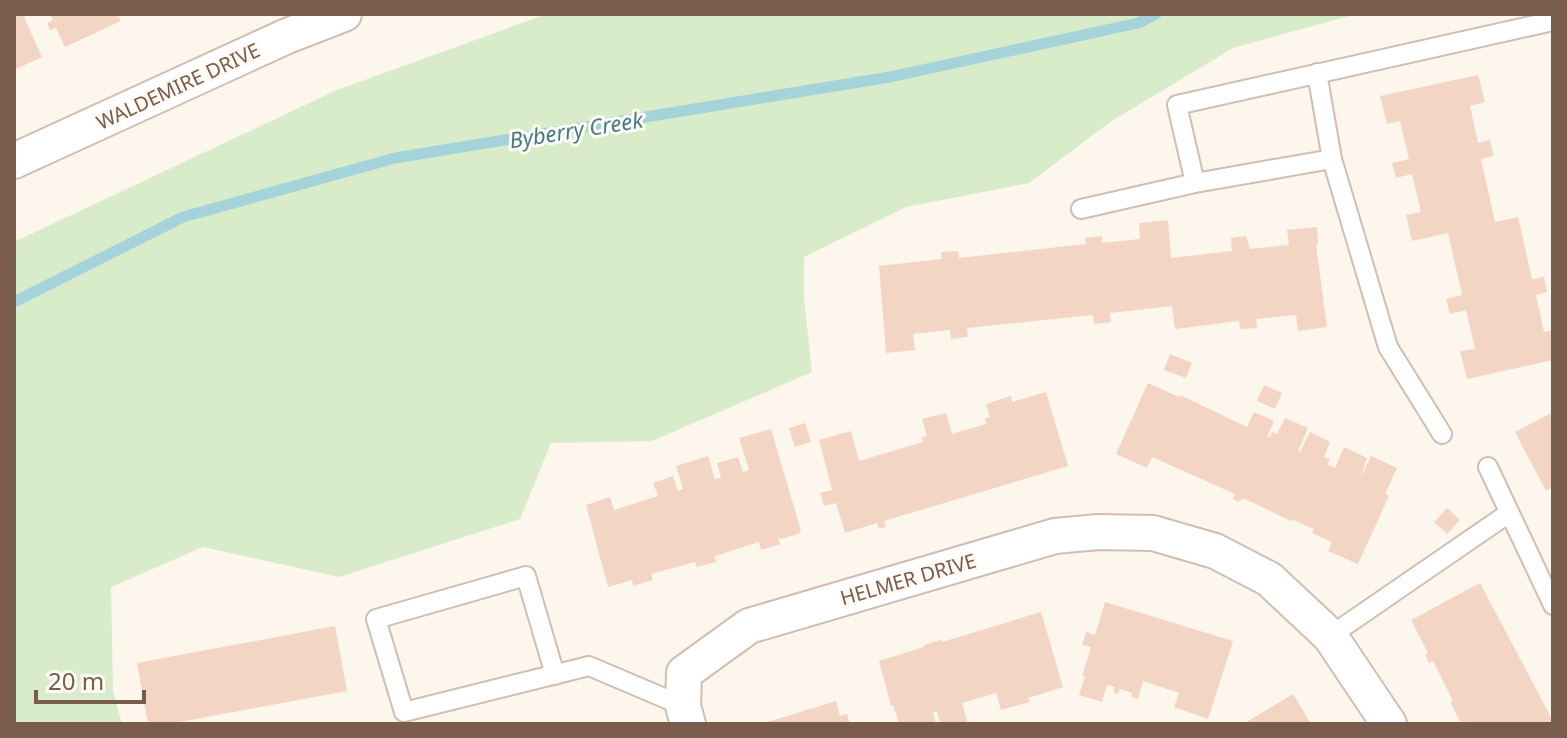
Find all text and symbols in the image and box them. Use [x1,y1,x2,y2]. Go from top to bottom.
street label: WALDEMIRE DRIVE [92,36,264,136]
water label: Byberry Creek [507,103,646,154]
street label: HELMER DRIVE [837,547,979,611]
scale bar [36,654,144,704]
text: 20 m [48,664,104,697]

